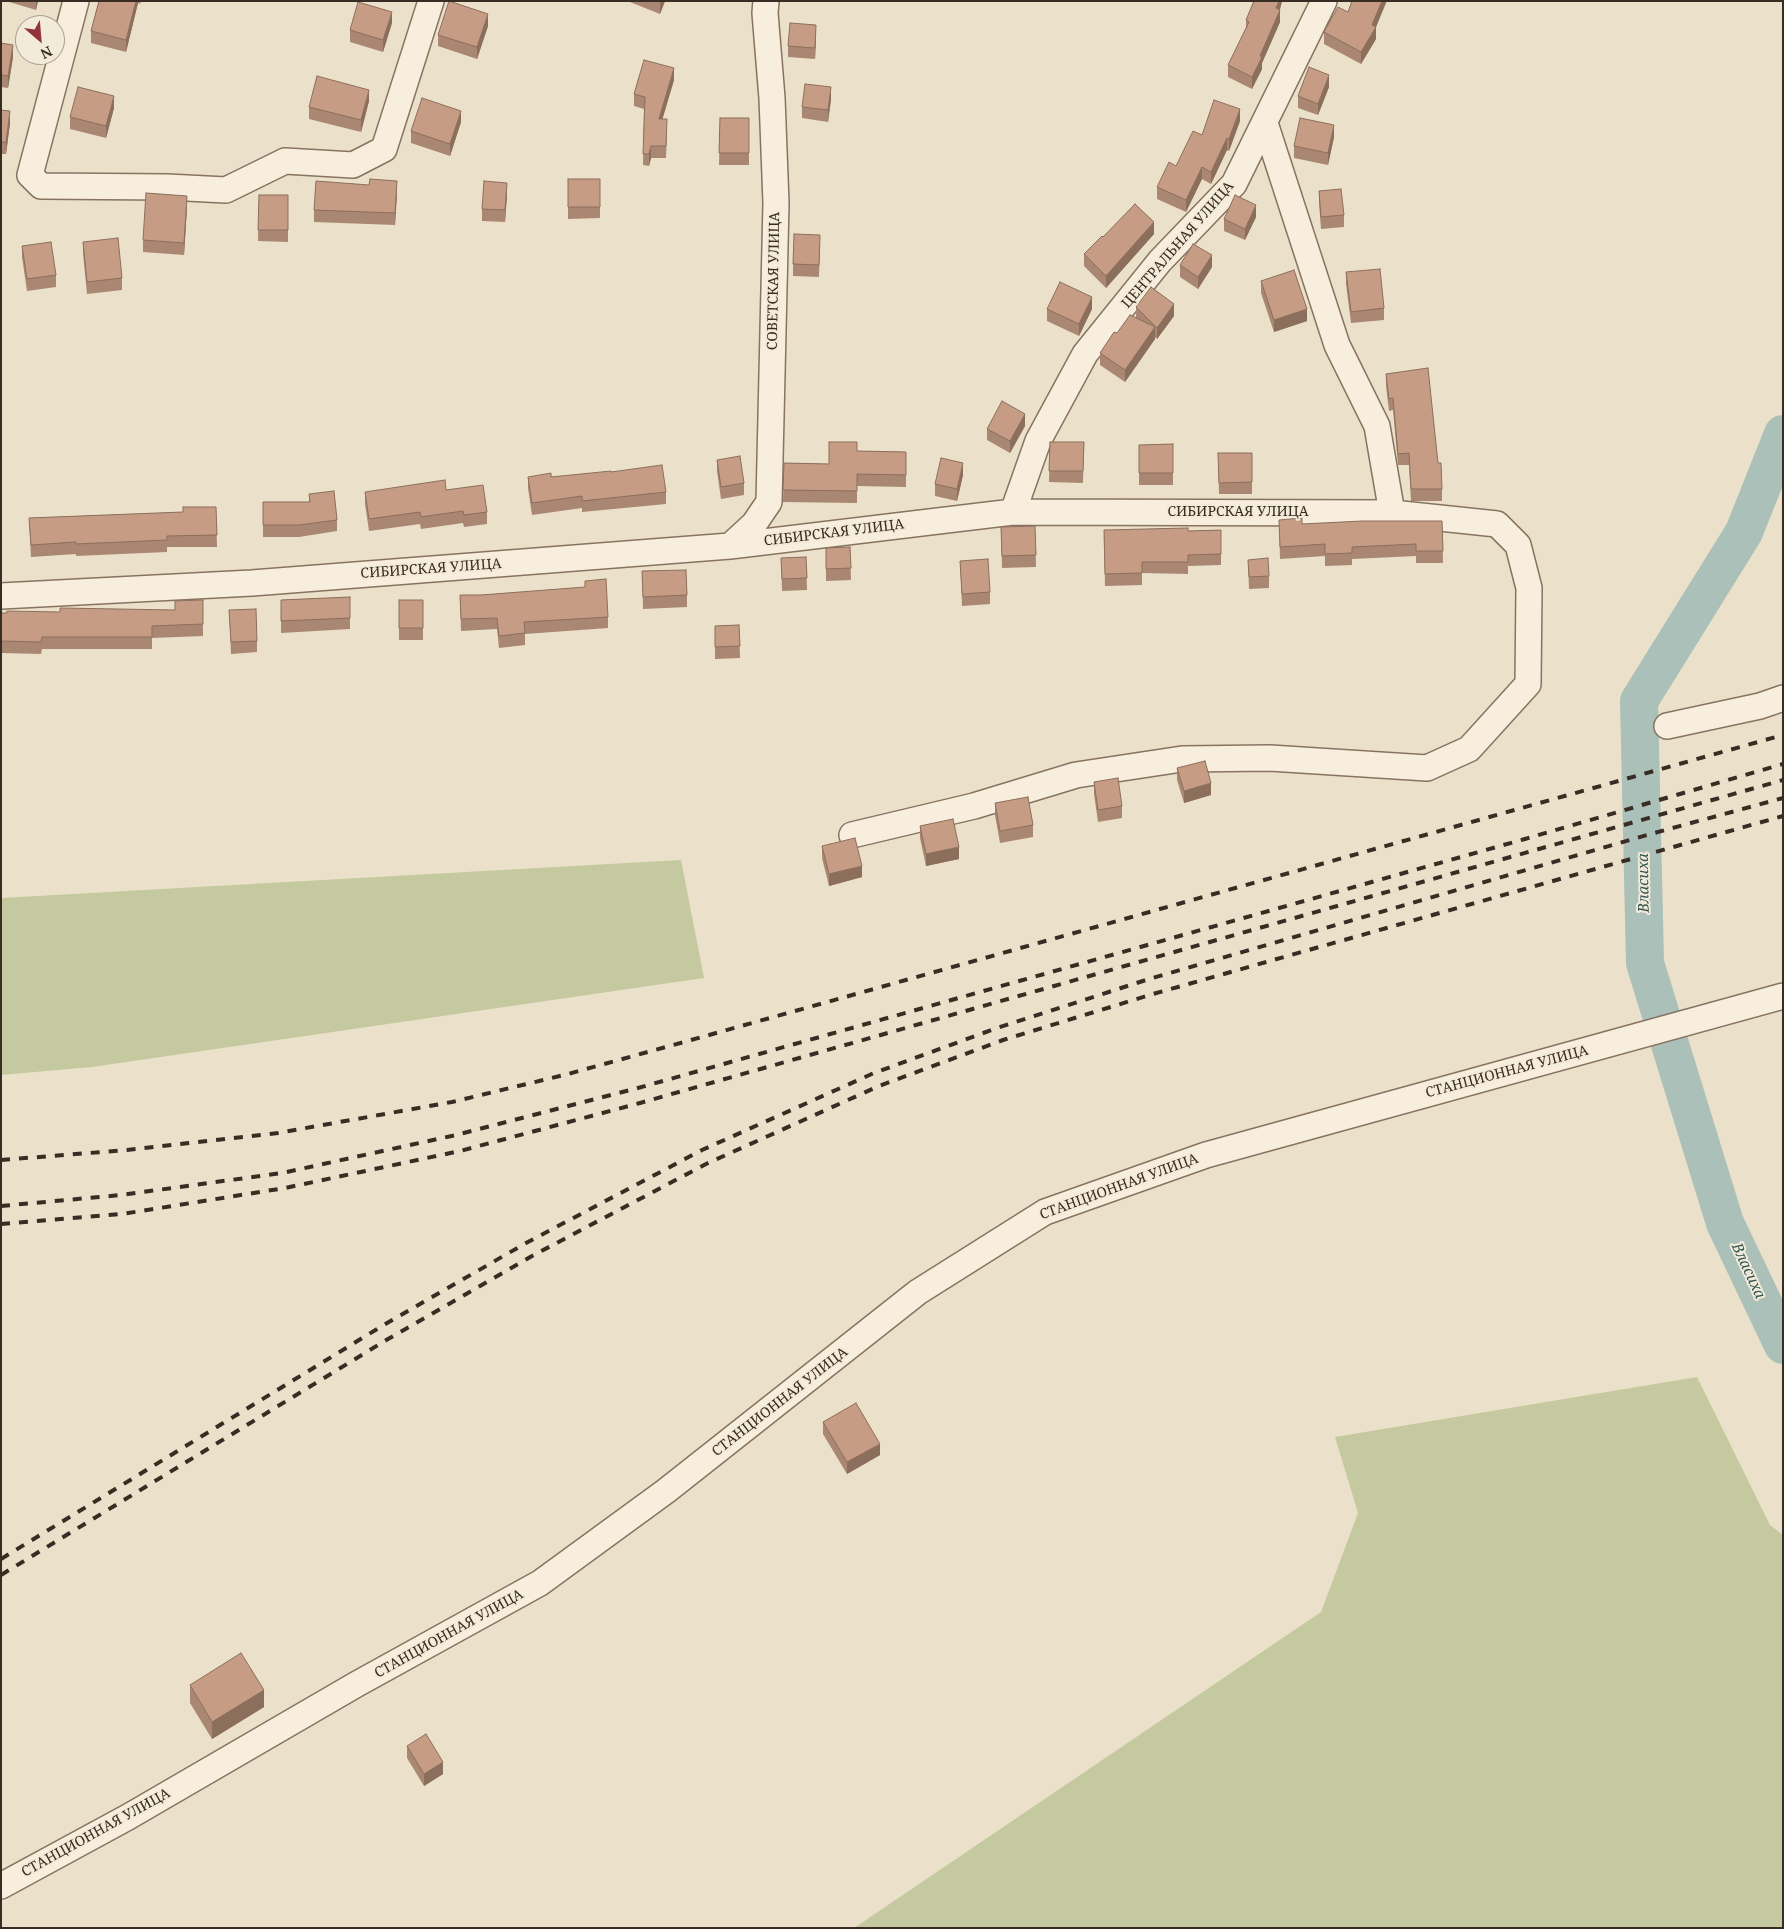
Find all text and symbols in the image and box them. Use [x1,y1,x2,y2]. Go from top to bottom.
north arrow [15,15,65,65]
text: N [37,42,56,64]
street label: ЦЕНТРАЛЬНАЯ УЛИЦА [1118,178,1238,312]
street label: СОВЕТСКАЯ УЛИЦА [764,212,784,350]
street label: СИБИРСКАЯ УЛИЦА [1167,504,1309,520]
street label: СИБИРСКАЯ УЛИЦА [763,516,905,550]
street label: СИБИРСКАЯ УЛИЦА [360,556,502,582]
water label: Власиха [1634,853,1654,913]
street label: СТАНЦИОННАЯ УЛИЦА [1424,1042,1590,1102]
street label: СТАНЦИОННАЯ УЛИЦА [1037,1150,1201,1224]
water label: Власиха [1727,1240,1769,1302]
street label: СТАНЦИОННАЯ УЛИЦА [709,1344,851,1460]
street label: СТАНЦИОННАЯ УЛИЦА [372,1586,526,1682]
street label: СТАНЦИОННАЯ УЛИЦА [19,1785,173,1881]

